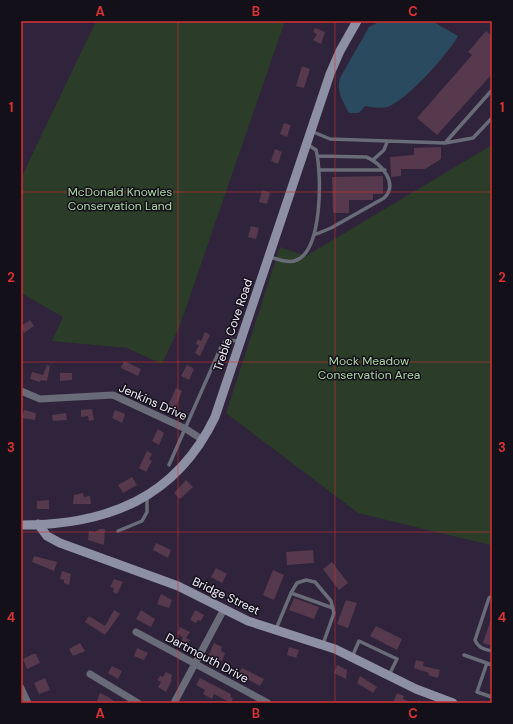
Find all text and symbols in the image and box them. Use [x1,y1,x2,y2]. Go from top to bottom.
text: A [95,3,105,20]
text: B [252,3,260,20]
text: C [408,3,418,20]
text: 1 [9,99,13,116]
text: 1 [500,99,504,116]
park label: McDonald Knowles Conservation Land [68,184,172,214]
text: 2 [7,269,15,286]
text: 2 [498,269,506,286]
street label: Treble Cove Road [210,277,256,373]
park label: Mock Meadow Conservation Area [318,353,420,383]
street label: Jenkins Drive [116,380,190,424]
text: 3 [7,439,15,456]
text: 3 [498,439,506,456]
street label: Bridge Street [190,573,263,619]
text: 4 [7,609,15,626]
text: 4 [498,609,506,626]
street label: Dartmouth Drive [163,629,251,687]
text: A [95,705,105,722]
text: B [252,705,260,722]
text: C [408,705,418,722]

